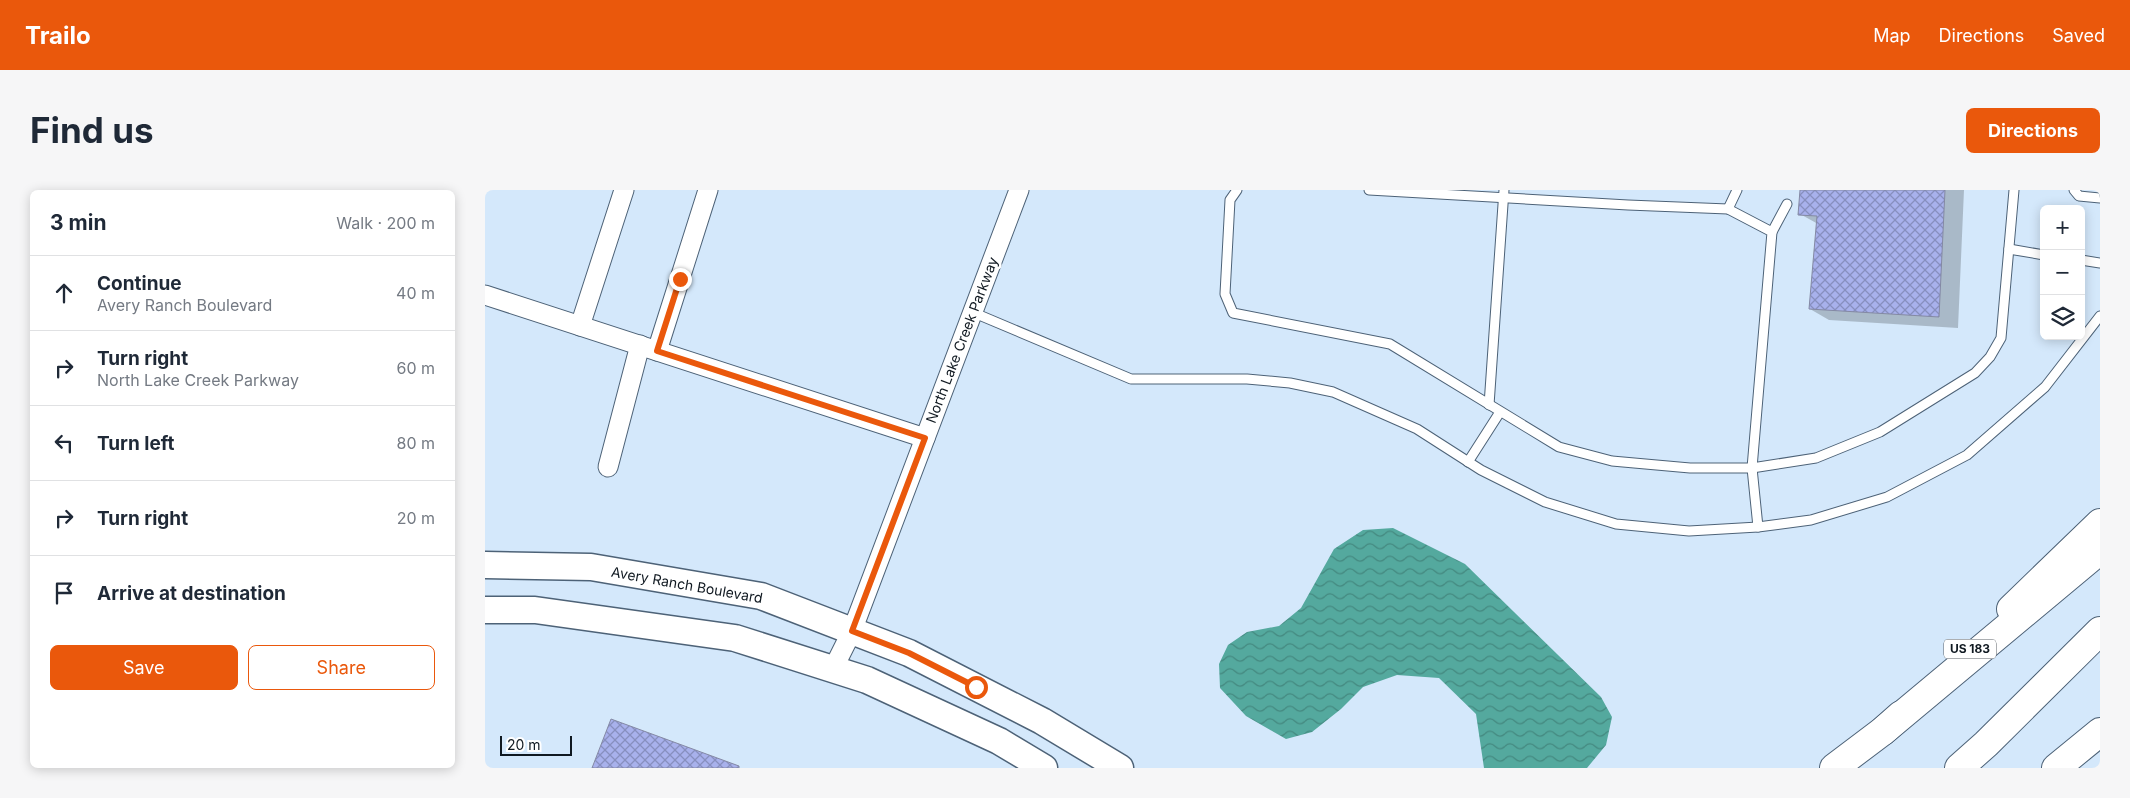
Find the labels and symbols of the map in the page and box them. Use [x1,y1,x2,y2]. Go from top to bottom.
street label: North Lake Creek Parkway [922,254,1001,425]
route end [669,268,692,291]
street label: Avery Ranch Boulevard [610,563,764,606]
road number: US 183 [1944,639,1996,658]
route start [965,676,988,699]
scale bar [500,733,573,756]

